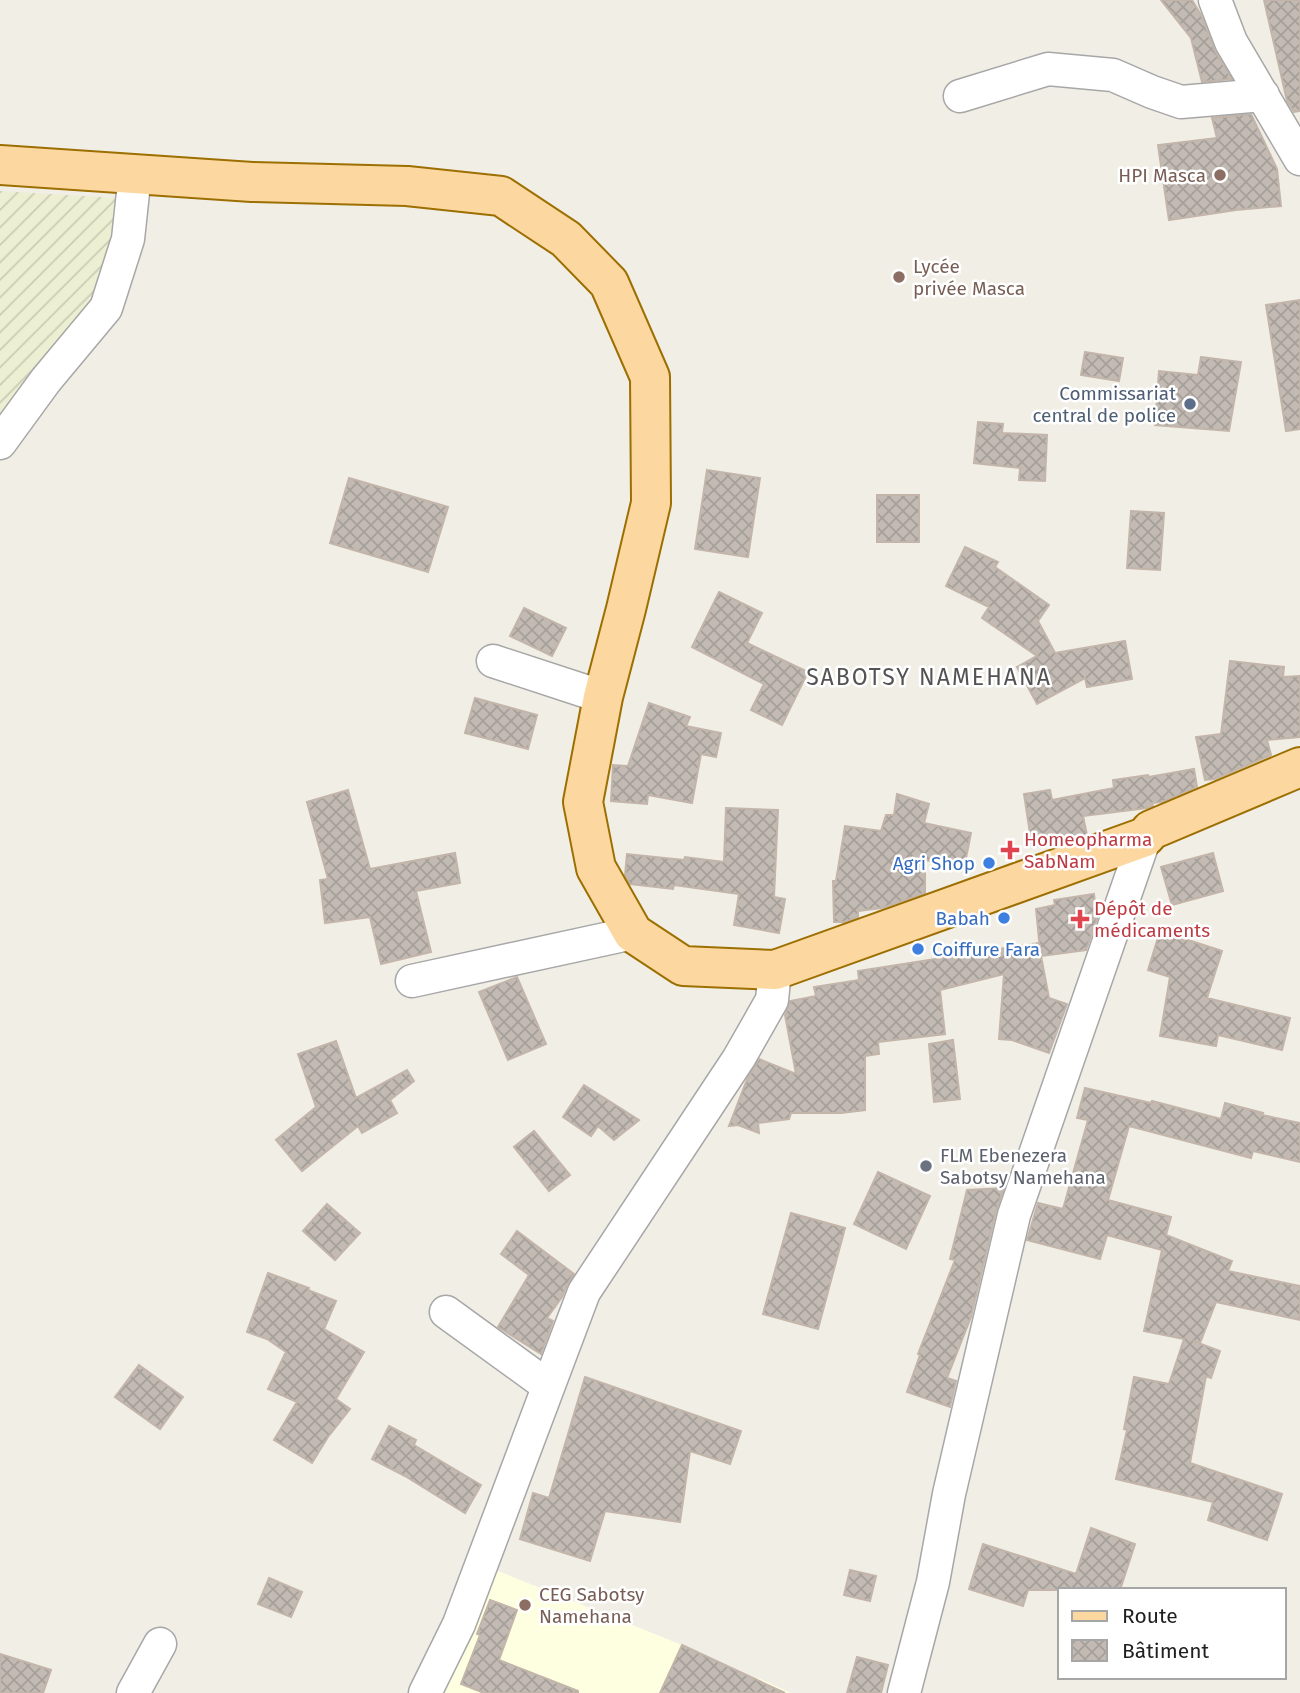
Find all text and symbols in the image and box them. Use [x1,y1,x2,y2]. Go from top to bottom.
place label: HPI Masca [1118,164,1206,187]
marker: HPI Masca [1212,167,1228,183]
place label: Lycée privée Masca [913,255,1025,300]
marker: Lycée privée Masca [891,269,907,285]
place label: Commissariat central de police [1032,382,1176,427]
marker: Commissariat central de police [1182,396,1198,412]
district label: SABOTSY NAMEHANA [806,663,1052,691]
place label: Homeopharma SabNam [1024,828,1152,873]
marker: Homeopharma SabNam [1002,842,1018,858]
place label: Agri Shop [893,852,975,875]
marker: Agri Shop [981,855,997,871]
place label: Dépôt de médicaments [1094,897,1210,942]
place label: Babah [936,907,990,930]
marker: Babah [996,910,1012,926]
marker: Dépôt de médicaments [1072,911,1088,927]
place label: Coiffure Fara [932,938,1040,961]
marker: Coiffure Fara [910,941,926,957]
place label: FLM Ebenezera Sabotsy Namehana [940,1144,1106,1189]
marker: FLM Ebenezera Sabotsy Namehana [918,1158,934,1174]
place label: CEG Sabotsy Namehana [539,1583,645,1628]
legend [1058,1588,1286,1679]
marker: CEG Sabotsy Namehana [517,1597,533,1613]
text: Route [1122,1603,1178,1629]
text: Bâtiment [1122,1638,1209,1664]

